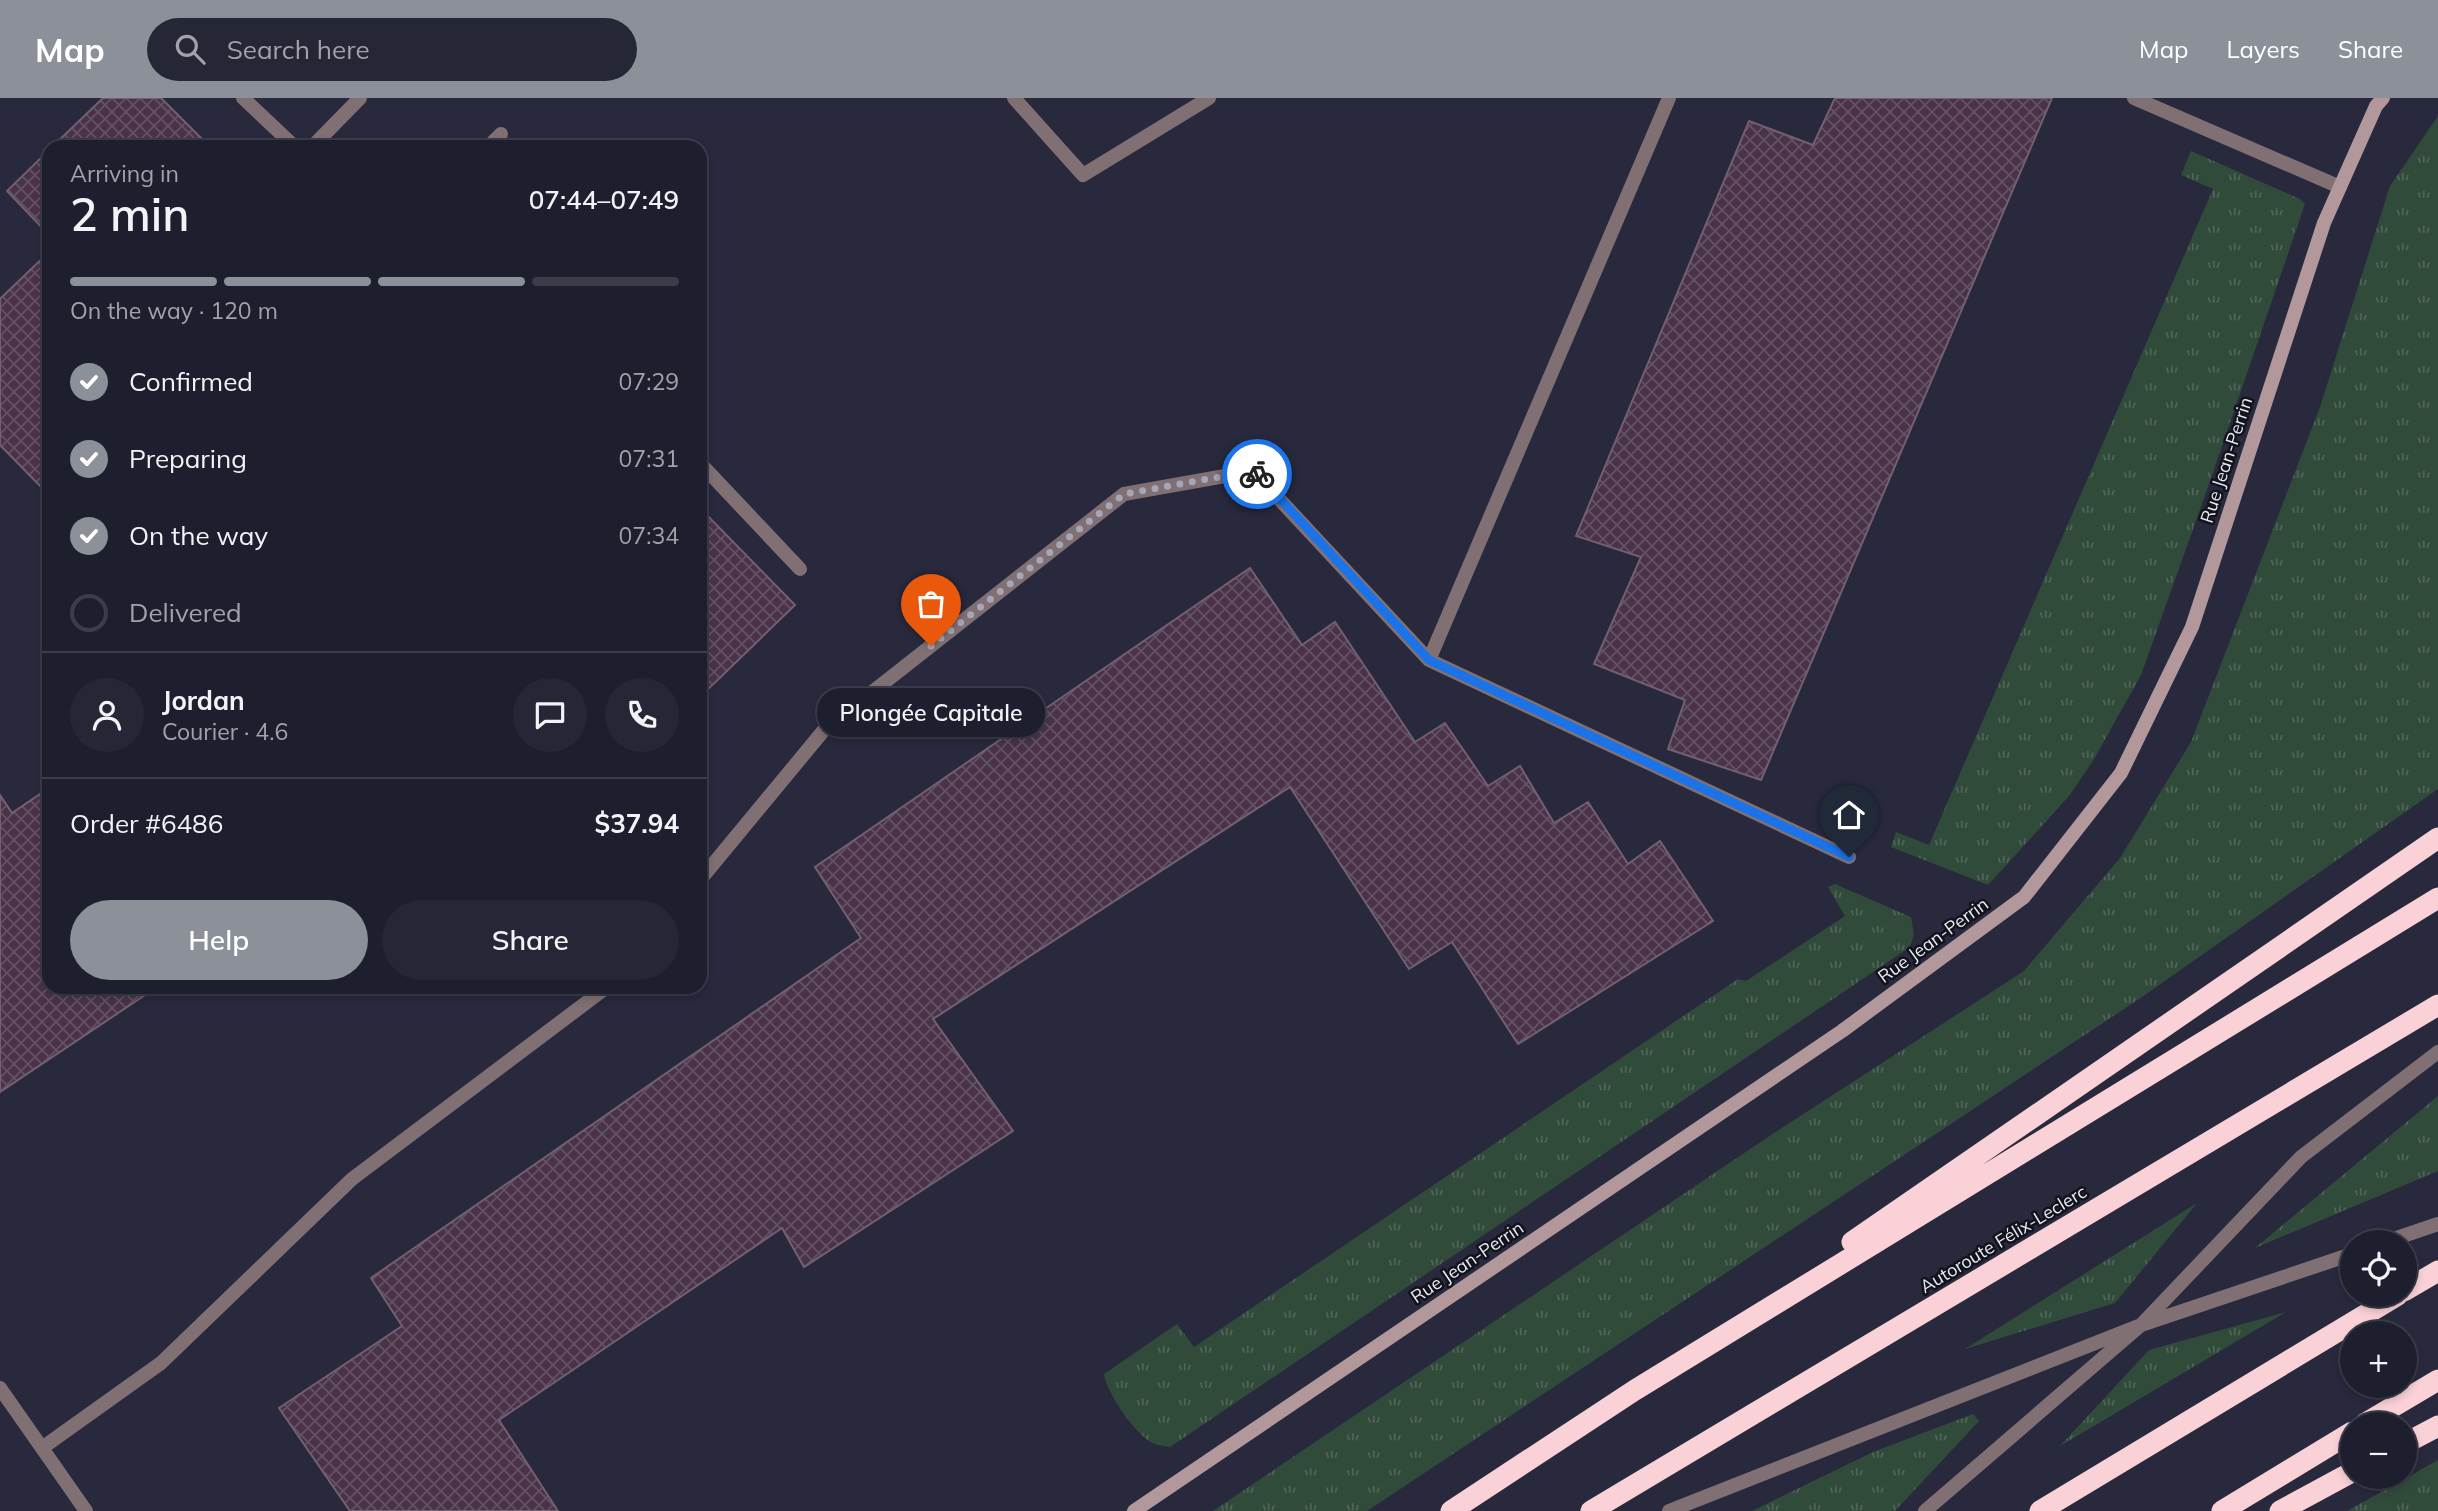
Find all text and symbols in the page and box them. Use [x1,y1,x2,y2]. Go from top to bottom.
search box [147,18,637,81]
text: Map [35,29,105,70]
icon: search [171,30,209,68]
text: Search here [227,33,370,66]
text: Map [2139,34,2188,64]
text: Layers [2226,34,2300,64]
text: Share [2338,34,2403,64]
text: Arriving in [70,159,179,188]
text: 07:44–07:49 [529,183,679,216]
text: 2 min [70,185,189,243]
text: On the way · 120 m [70,296,278,325]
icon: check [70,363,108,401]
text: Confirmed [129,365,253,398]
text: 07:29 [619,367,679,396]
street label: Rue Jean-Perrin [2195,394,2257,526]
courier [1222,439,1292,509]
icon: check [70,440,108,478]
text: Preparing [129,442,247,475]
text: 07:31 [619,444,679,473]
icon: bike [1238,455,1276,493]
icon: check [70,517,108,555]
text: On the way [129,519,268,552]
text: 07:34 [619,521,679,550]
pin [901,574,961,646]
icon: bag [912,585,950,623]
text: Delivered [129,596,242,629]
button: person [70,678,144,752]
button: chat [513,678,587,752]
button: phone [605,678,679,752]
text: Jordan [162,684,245,717]
callout: Plongée Capitale [817,688,1045,737]
text: Plongée Capitale [840,698,1022,727]
text: Courier · 4.6 [162,717,288,746]
pin [1819,785,1879,857]
icon: home [1830,796,1868,834]
text: Order #6486 [70,807,223,840]
text: $37.94 [595,807,679,840]
street label: Rue Jean-Perrin [1873,892,1993,988]
button: Help [70,900,368,980]
button: Share [382,900,679,980]
street label: Autoroute Félix-Leclerc [1915,1180,2091,1298]
street label: Rue Jean-Perrin [1406,1216,1528,1308]
map controls [2340,1230,2417,1489]
button: locate [2340,1230,2417,1307]
button: + [2340,1321,2417,1398]
button: − [2340,1412,2417,1489]

